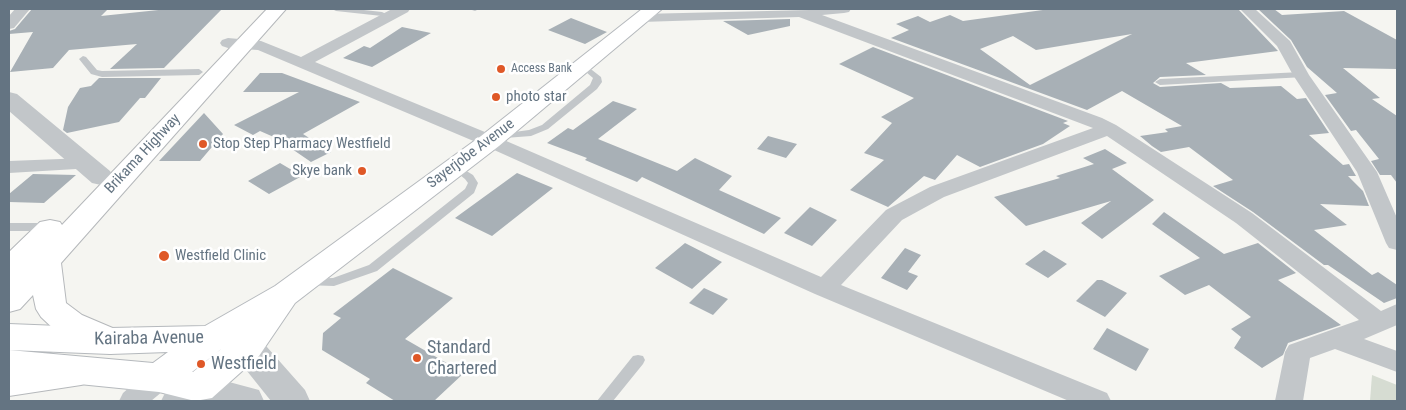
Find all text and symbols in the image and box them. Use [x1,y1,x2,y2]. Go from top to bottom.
place label: Access Bank [511,62,572,76]
marker: Access Bank [495,63,507,75]
place label: photo star [506,88,566,106]
marker: photo star [490,91,502,103]
street label: Brikama Highway [101,110,185,198]
street label: Sayerjobe Avenue [424,115,518,193]
place label: Stop Step Pharmacy Westfield [213,135,391,153]
marker: Stop Step Pharmacy Westfield [197,138,209,150]
place label: Skye bank [292,162,352,180]
marker: Skye bank [356,165,368,177]
place label: Westfield Clinic [175,247,266,265]
marker: Westfield Clinic [157,249,171,263]
street label: Kairaba Avenue [94,327,204,351]
place label: Standard Chartered [427,337,497,379]
marker: Standard Chartered [411,352,423,364]
place label: Westfield [211,353,277,375]
marker: Westfield [195,358,207,370]

